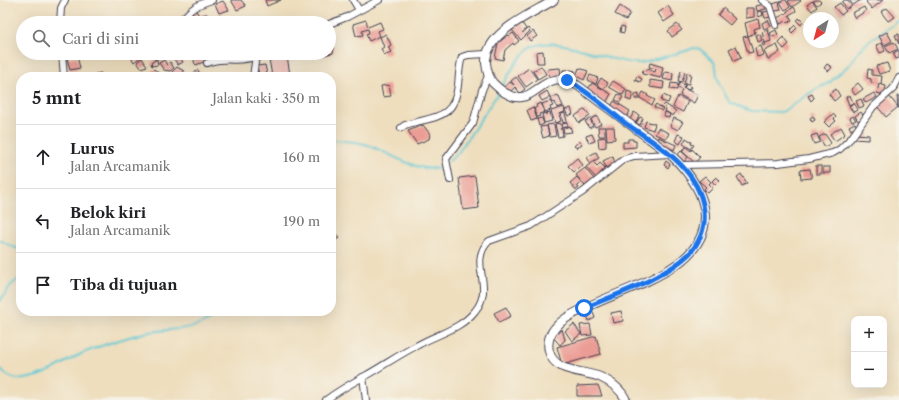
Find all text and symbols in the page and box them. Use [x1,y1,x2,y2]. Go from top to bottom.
north arrow [803,12,839,48]
search box [16,16,336,60]
icon: search [30,27,52,49]
text: Cari di sini [62,29,139,48]
route end [558,71,576,89]
text: 5 mnt [32,88,81,108]
text: Jalan kaki · 350 m [212,90,320,106]
text: Lurus [70,139,115,158]
icon: ahead [32,146,54,168]
text: 160 m [283,149,320,165]
text: Jalan Arcamanik [70,158,170,174]
text: Belok kiri [70,203,146,222]
icon: left [32,210,54,232]
text: 190 m [283,213,320,229]
text: Jalan Arcamanik [70,222,170,238]
icon: arrive [32,274,54,296]
text: Tiba di tujuan [70,275,178,294]
route start [575,299,593,317]
map controls [851,316,887,388]
button: + [851,316,887,352]
button: − [851,352,887,388]

